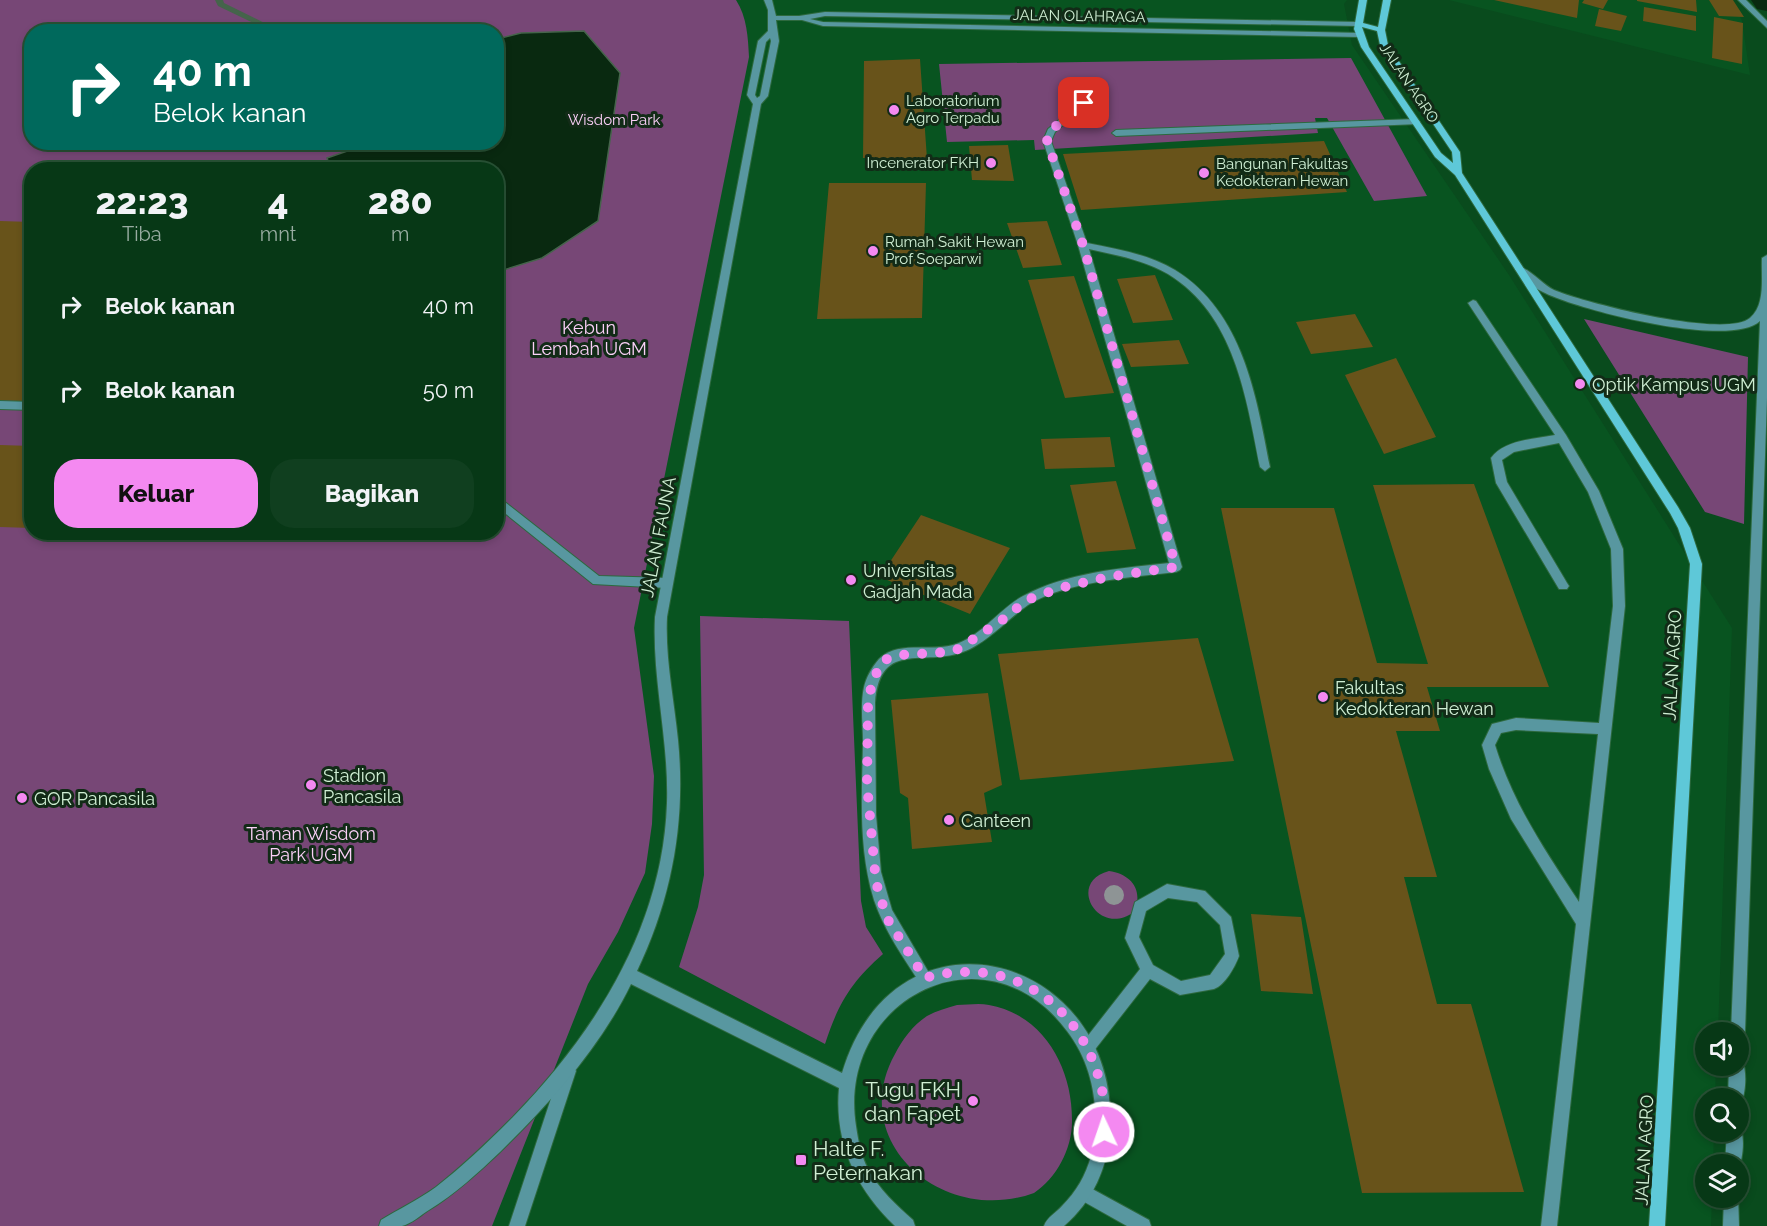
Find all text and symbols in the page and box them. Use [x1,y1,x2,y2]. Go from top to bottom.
street label: JALAN OLAHRAGA [1012,6,1146,26]
street label: JALAN AGRO [1376,40,1442,126]
text: 40 m [153,47,252,96]
icon: right [54,48,132,126]
pin [1058,77,1109,128]
icon: arrive [1067,86,1100,119]
place label: Laboratorium Agro Terpadu [906,92,1000,127]
text: Belok kanan [153,97,307,128]
marker: Laboratorium Agro Terpadu [887,103,901,117]
park label: Wisdom Park [568,111,660,129]
place label: Incenerator FKH [867,154,979,172]
place label: Bangunan Fakultas Kedokteran Hewan [1216,155,1348,190]
marker: Incenerator FKH [984,156,998,170]
marker: Bangunan Fakultas Kedokteran Hewan [1197,166,1211,180]
text: 22:23 [95,180,188,222]
text: 4 [268,180,288,222]
text: 280 [368,180,433,222]
text: Tiba [122,222,162,246]
text: mnt [260,222,296,246]
text: m [391,222,409,246]
place label: Rumah Sakit Hewan Prof Soeparwi [885,233,1024,268]
marker: Rumah Sakit Hewan Prof Soeparwi [866,244,880,258]
icon: right [54,290,87,323]
text: Belok kanan [105,293,235,319]
text: 40 m [423,293,474,319]
park label: Kebun Lembah UGM [531,317,647,359]
icon: right [54,374,87,407]
place label: Optik Kampus UGM [1592,374,1756,395]
text: Belok kanan [105,377,235,403]
text: 50 m [423,377,474,403]
marker: Optik Kampus UGM [1573,377,1587,391]
button: Keluar [54,459,258,528]
button: Bagikan [270,459,474,528]
street label: JALAN FAUNA [636,475,680,599]
place label: Universitas Gadjah Mada [863,560,972,602]
marker: Universitas Gadjah Mada [844,573,858,587]
street label: JALAN AGRO [1659,609,1685,721]
place label: Fakultas Kedokteran Hewan [1335,677,1494,719]
marker: Fakultas Kedokteran Hewan [1316,690,1330,704]
place label: Stadion Pancasila [323,765,401,807]
marker: Stadion Pancasila [304,778,318,792]
place label: GOR Pancasila [34,788,155,809]
marker: GOR Pancasila [15,791,29,805]
place label: Canteen [961,810,1031,831]
marker: Canteen [942,813,956,827]
park label: Taman Wisdom Park UGM [246,823,376,865]
map controls [1695,1022,1749,1208]
button: sound [1695,1022,1749,1076]
place label: Tugu FKH dan Fapet [864,1077,961,1126]
button: search [1695,1088,1749,1142]
marker: Tugu FKH dan Fapet [966,1094,980,1108]
street label: JALAN AGRO [1631,1094,1657,1206]
position arrow [1072,1100,1136,1164]
place label: Halte F. Peternakan [813,1136,923,1185]
marker: Halte F. Peternakan [794,1153,808,1167]
button: layers [1695,1154,1749,1208]

